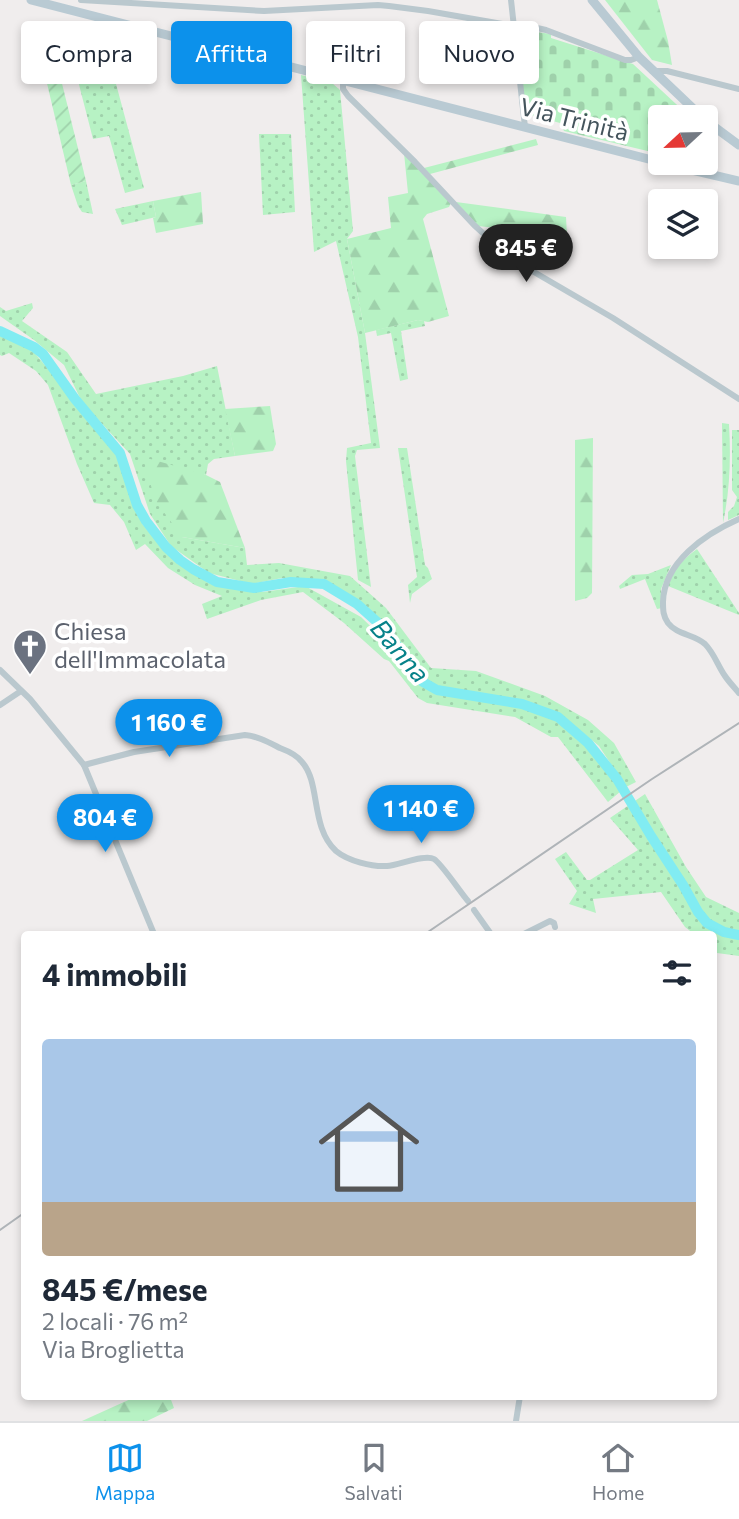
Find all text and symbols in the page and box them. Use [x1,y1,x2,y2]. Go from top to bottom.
chip: Compra [21,21,157,84]
chip: Affitta [171,21,292,84]
chip: Filtri [306,21,405,84]
chip: Nuovo [419,21,539,84]
street label: Via Trinità [517,91,632,146]
north arrow [648,105,718,175]
map controls [648,105,718,259]
button: layers [648,189,718,259]
pin: 845 € [477,224,575,284]
text: 845 € [495,233,557,261]
water label: Banna [365,612,437,688]
place label: Chiesa dell'Immacolata [54,616,226,673]
church icon: Chiesa dell'Immacolata [11,627,49,676]
pin: 1 160 € [104,700,234,759]
text: 1 160 € [131,708,207,736]
pin: 1 140 € [356,786,486,845]
pin: 804 € [56,794,154,854]
text: 1 140 € [383,794,459,822]
text: 804 € [73,803,137,831]
icon: filters [658,954,696,992]
text: 4 immobili [42,955,187,992]
icon: home [306,1084,432,1210]
text: 845 €/mese [42,1270,208,1307]
text: 2 locali · 76 m² [42,1307,188,1335]
text: Via Broglietta [42,1335,185,1363]
tab: Mappa [95,1439,155,1504]
tab: Salvati [345,1439,403,1504]
tab: Home [592,1439,644,1504]

